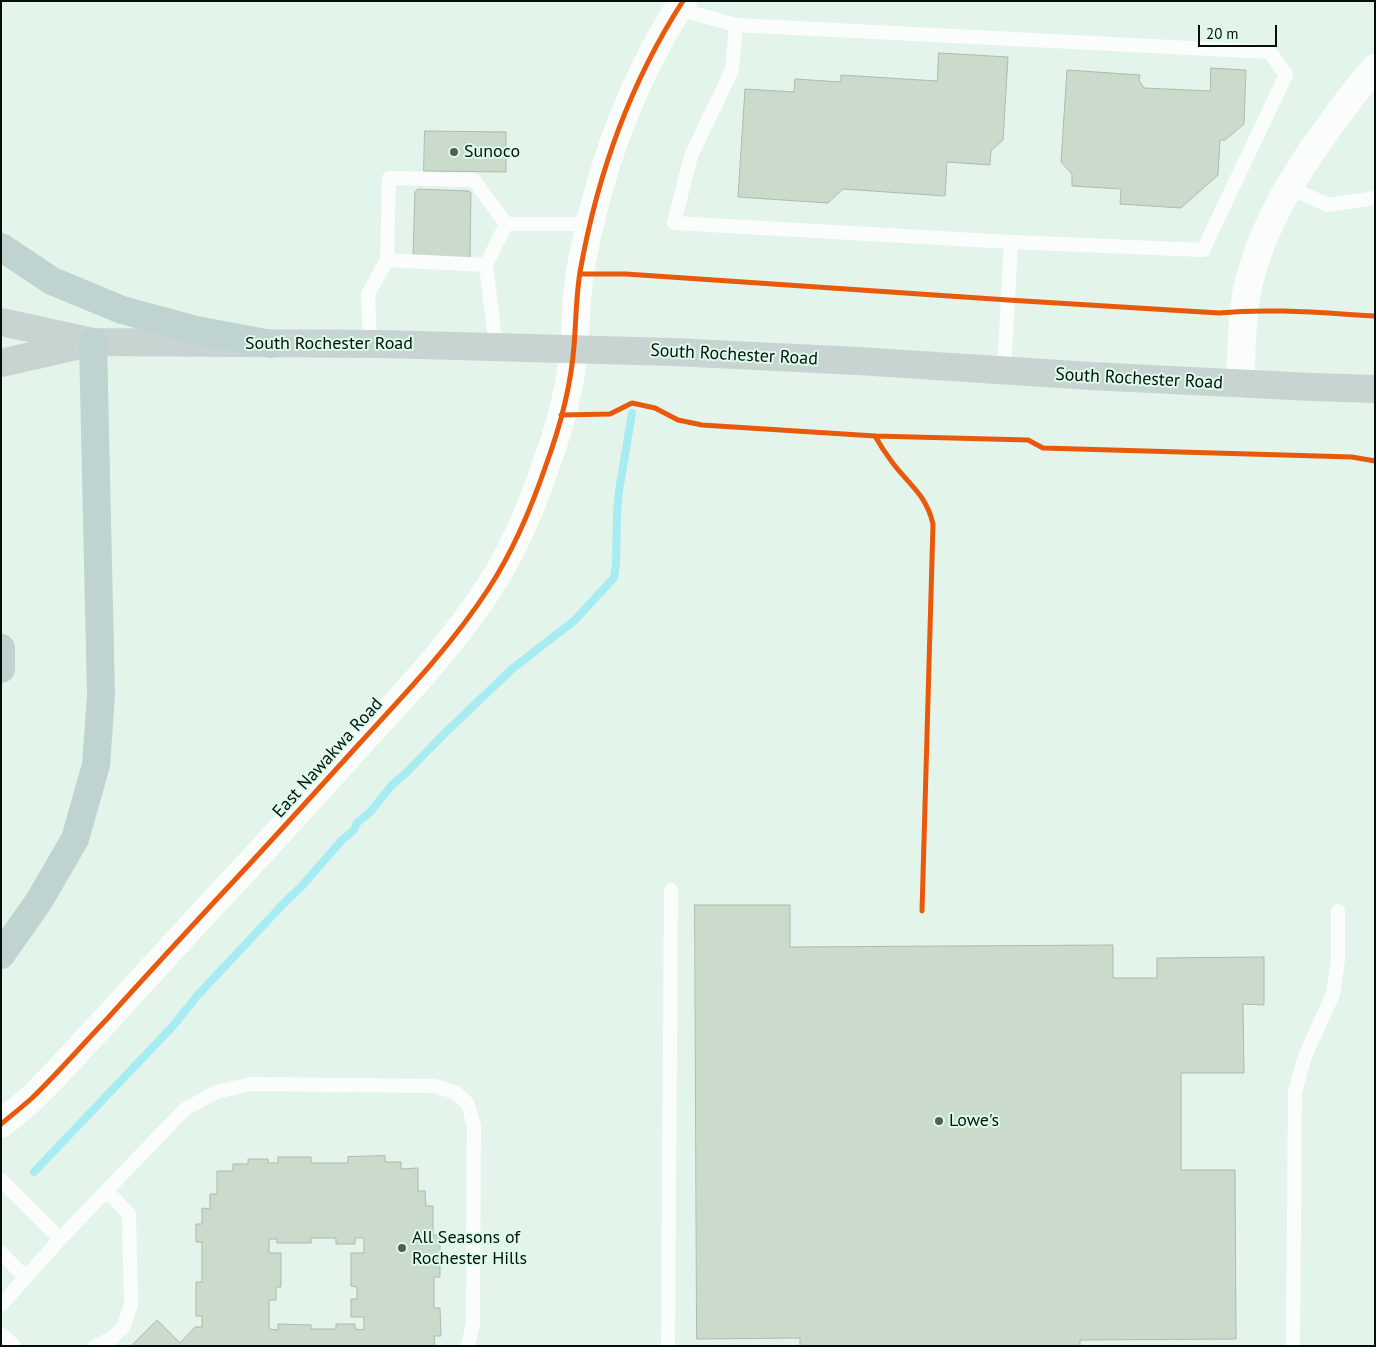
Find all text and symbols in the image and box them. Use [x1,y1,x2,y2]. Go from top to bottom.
scale bar [1201,15,1280,47]
text: 20 m [1206,24,1239,43]
place label: Sunoco [464,141,520,163]
marker: Sunoco [448,146,460,158]
street label: South Rochester Road [245,333,413,355]
street label: South Rochester Road [650,340,818,370]
street label: South Rochester Road [1055,364,1223,394]
street label: East Nawakwa Road [268,694,388,822]
place label: Lowe's [949,1110,999,1132]
marker: Lowe's [933,1115,945,1127]
place label: All Seasons of Rochester Hills [412,1227,527,1270]
marker: All Seasons of Rochester Hills [396,1242,408,1254]

